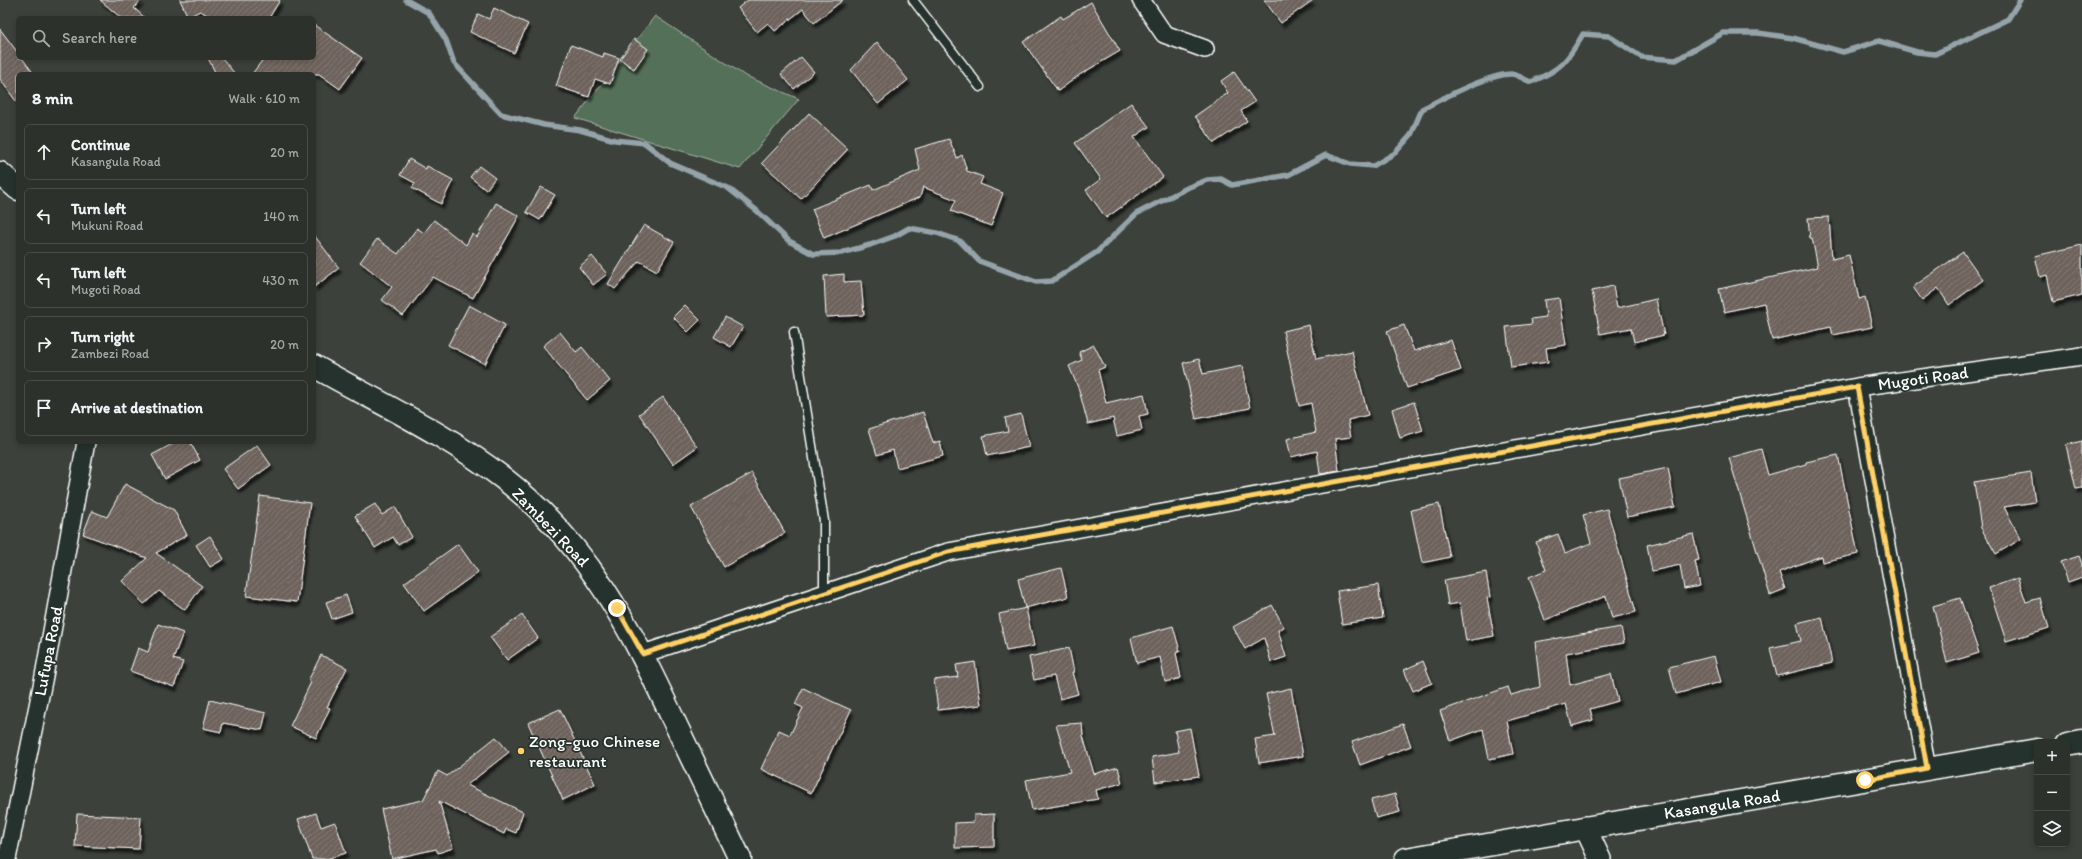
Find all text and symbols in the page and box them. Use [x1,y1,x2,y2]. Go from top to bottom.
search box [16,16,316,60]
icon: search [30,27,52,49]
text: Search here [62,29,137,47]
text: 8 min [32,88,73,108]
text: Walk · 610 m [229,91,300,106]
text: Continue [71,136,130,154]
icon: ahead [33,141,55,163]
text: 20 m [270,145,299,160]
text: Kasangula Road [71,154,161,169]
text: Turn left [71,200,126,218]
icon: left [33,205,55,227]
text: 140 m [263,209,299,224]
text: Mukuni Road [71,218,143,233]
text: Turn left [71,264,126,282]
icon: left [33,269,55,291]
text: 430 m [262,273,299,288]
text: Mugoti Road [71,282,141,297]
text: Turn right [71,328,135,346]
icon: right [33,333,55,355]
text: 20 m [270,337,299,352]
text: Zambezi Road [71,346,149,361]
street label: Mugoti Road [1876,362,1970,394]
icon: arrive [33,397,55,419]
text: Arrive at destination [71,399,203,417]
street label: Zambezi Road [508,483,594,571]
route end [608,599,626,617]
street label: Lufupa Road [30,604,67,698]
place label: Zong-guo Chinese restaurant [529,731,660,771]
map controls [2034,739,2070,847]
button: + [2034,739,2070,775]
marker: Zong-guo Chinese restaurant [516,746,526,756]
route start [1856,771,1874,789]
button: − [2034,775,2070,811]
street label: Kasangula Road [1663,785,1781,823]
button: layers [2034,811,2070,847]

